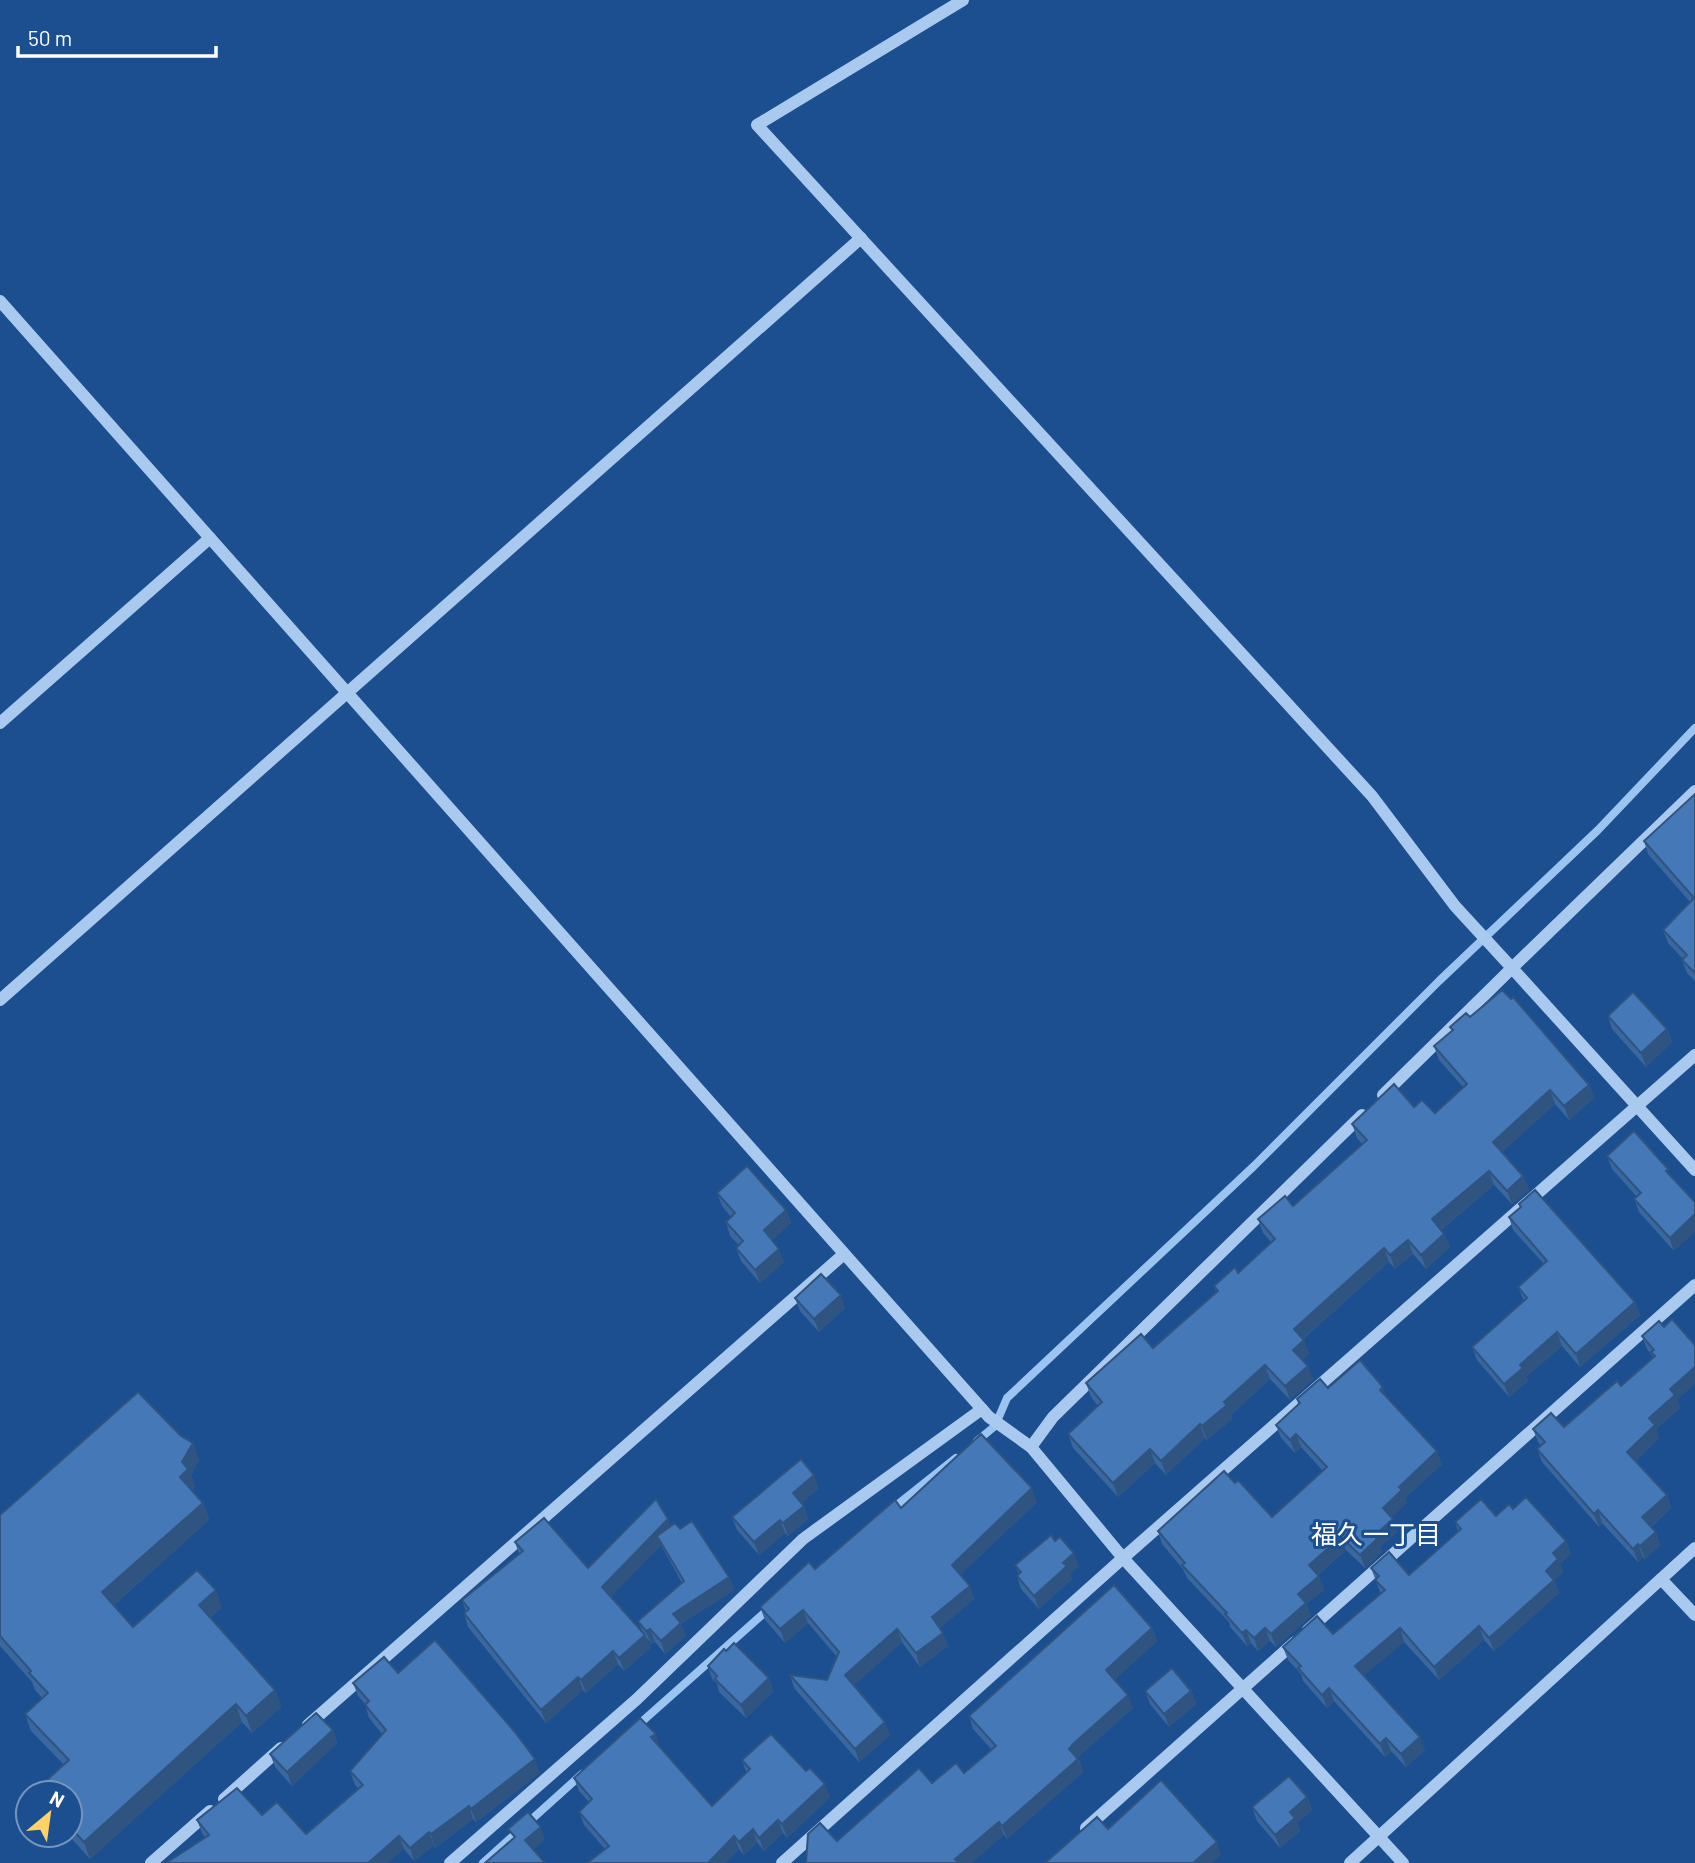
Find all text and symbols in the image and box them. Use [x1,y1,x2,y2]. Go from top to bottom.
scale bar [18,14,215,58]
text: 50 m [28,25,72,50]
district label: 福久一丁目 [1311,1518,1441,1549]
north arrow [14,1779,84,1849]
text: N [46,1786,69,1812]

